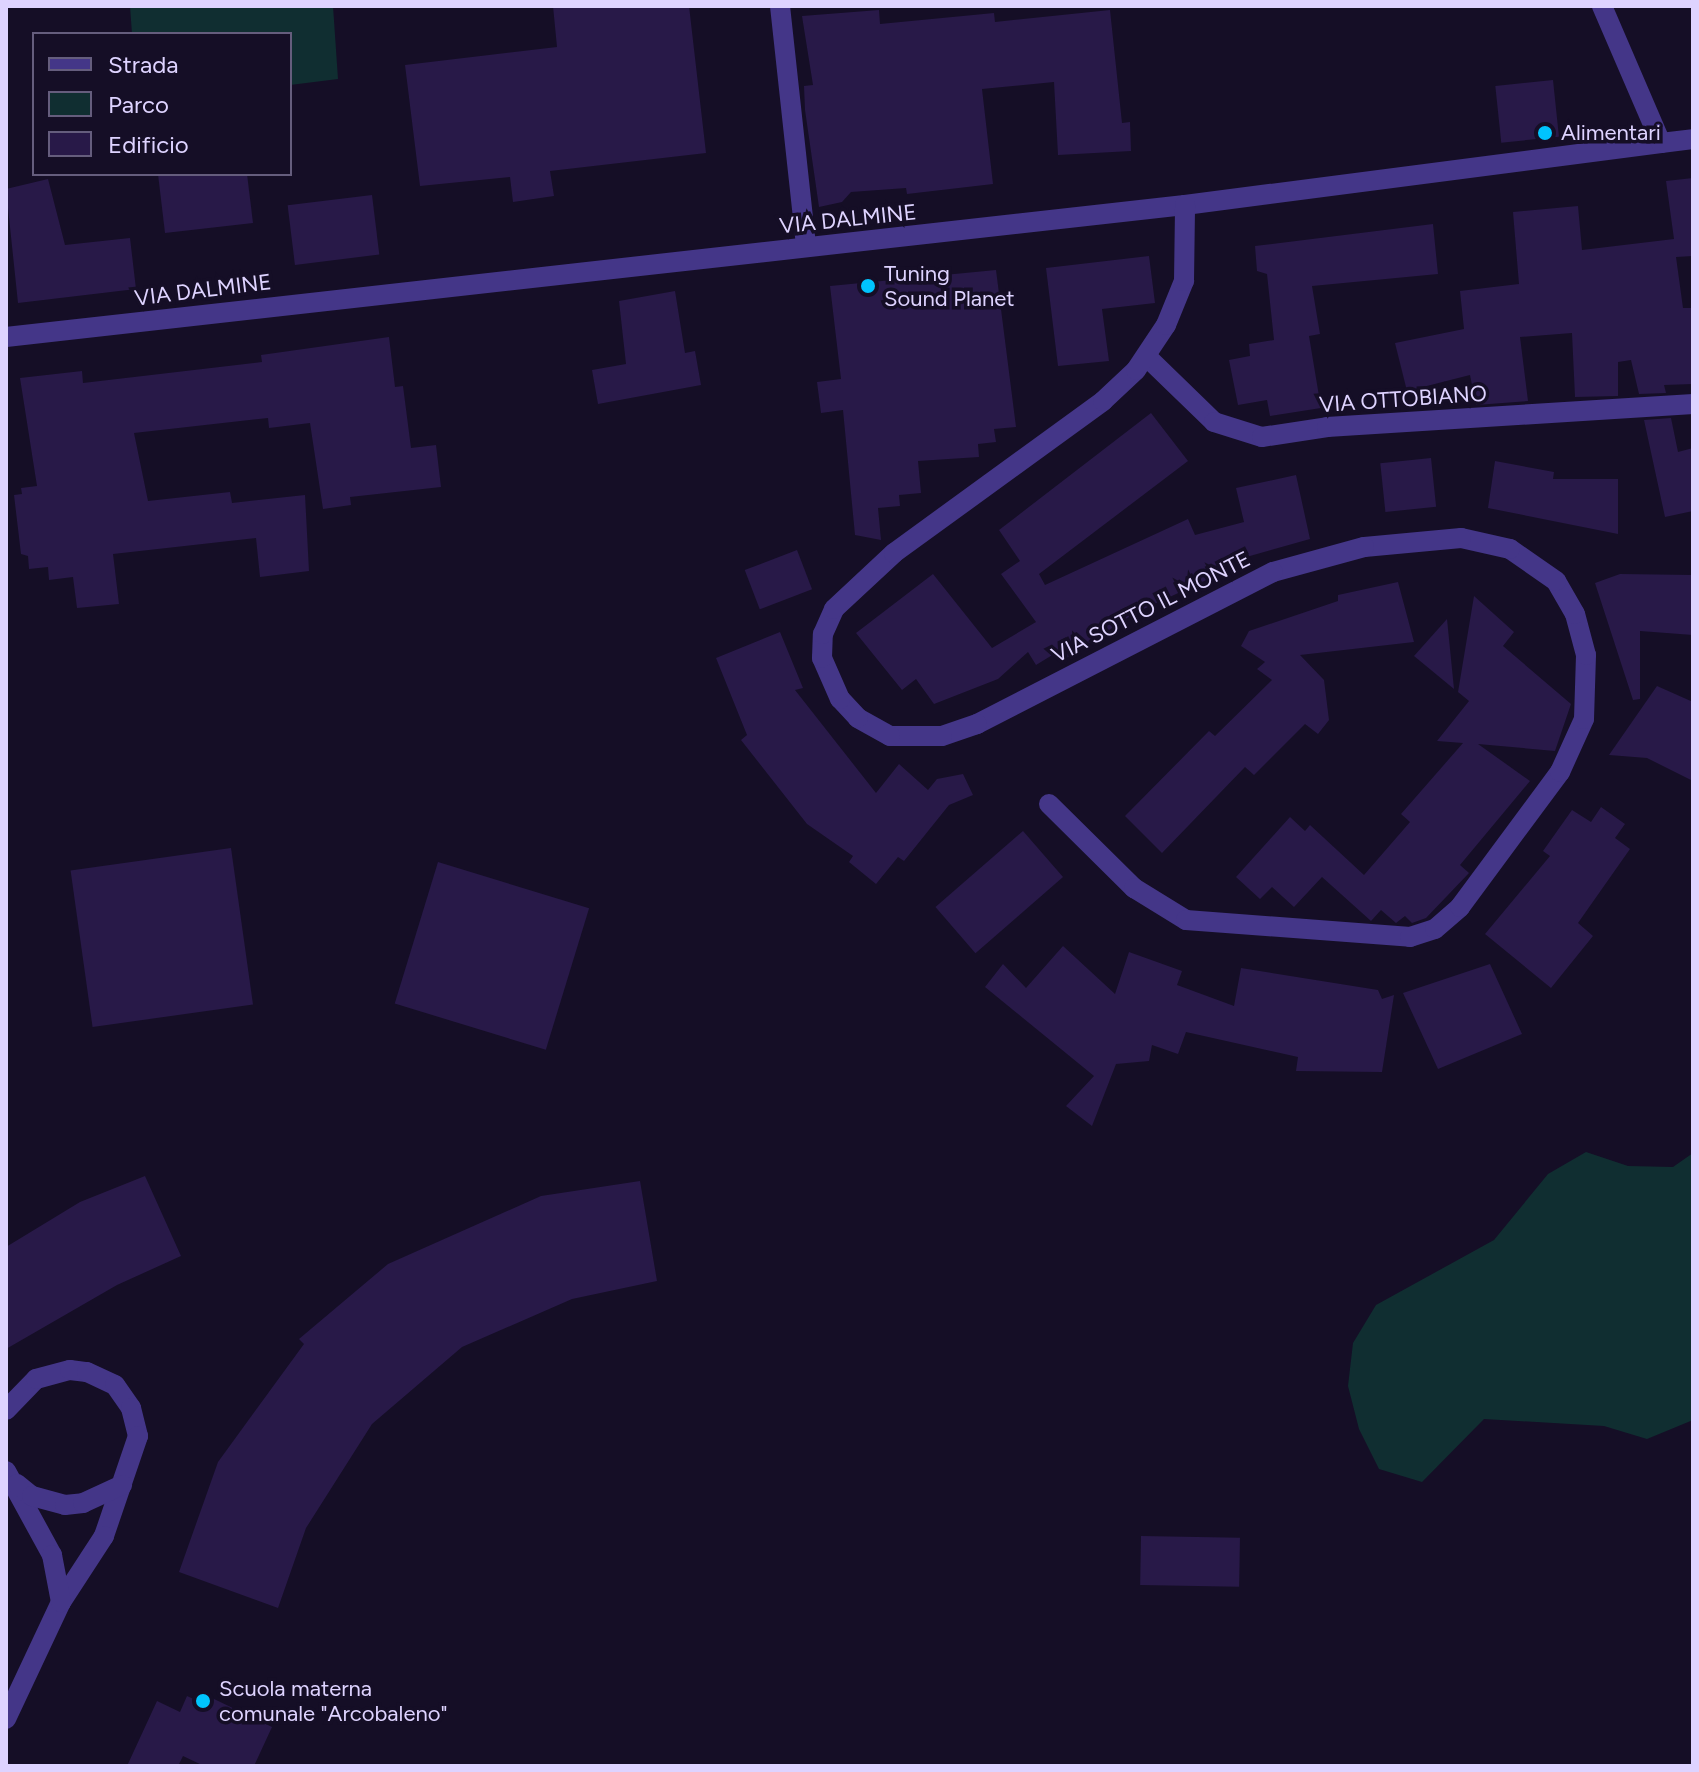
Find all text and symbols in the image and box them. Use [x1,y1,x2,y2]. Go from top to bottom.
legend [32,32,292,176]
text: Strada [108,50,178,79]
text: Parco [108,90,169,119]
place label: Alimentari [1561,120,1661,146]
marker: Alimentari [1536,124,1554,142]
text: Edificio [108,130,189,159]
street label: VIA DALMINE [778,199,918,239]
place label: Tuning Sound Planet [884,260,1015,312]
street label: VIA DALMINE [133,269,273,311]
marker: Tuning Sound Planet [859,277,877,295]
street label: VIA OTTOBIANO [1318,380,1488,418]
street label: VIA SOTTO IL MONTE [1047,545,1255,669]
place label: Scuola materna comunale "Arcobaleno" [219,1675,448,1726]
marker: Scuola materna comunale "Arcobaleno" [194,1692,212,1710]

